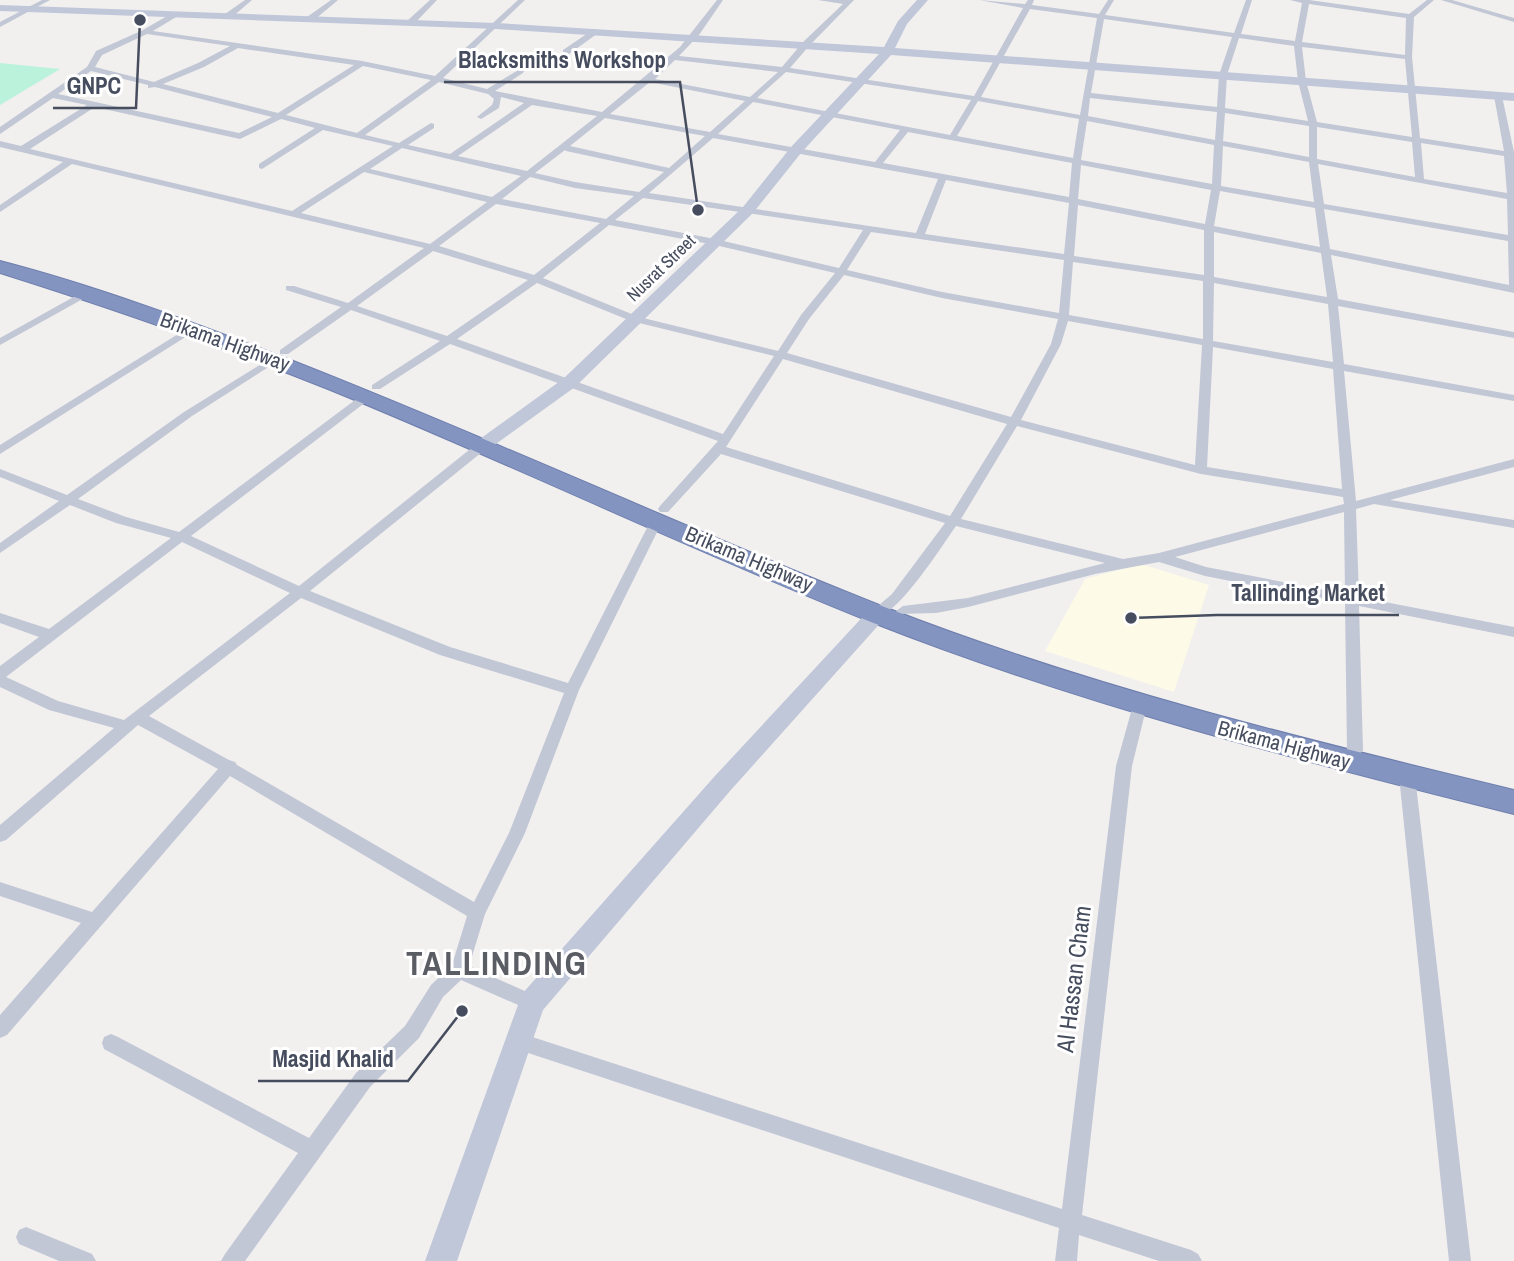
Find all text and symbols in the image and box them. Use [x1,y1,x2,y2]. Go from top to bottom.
callout: Blacksmiths Workshop [444,38,680,82]
text: Blacksmiths Workshop [458,44,666,75]
callout: GNPC [53,64,136,108]
text: GNPC [67,70,121,101]
street label: Nusrat Street [621,228,701,307]
street label: Brikama Highway [156,305,294,379]
street label: Brikama Highway [681,519,818,599]
callout: Tallinding Market [1217,571,1399,615]
text: Tallinding Market [1231,577,1385,608]
street label: Brikama Highway [1215,713,1354,776]
street label: Al Hassan Cham [1048,904,1098,1055]
district label: TALLINDING [406,941,588,985]
callout: Masjid Khalid [258,1037,408,1081]
text: Masjid Khalid [272,1043,394,1074]

